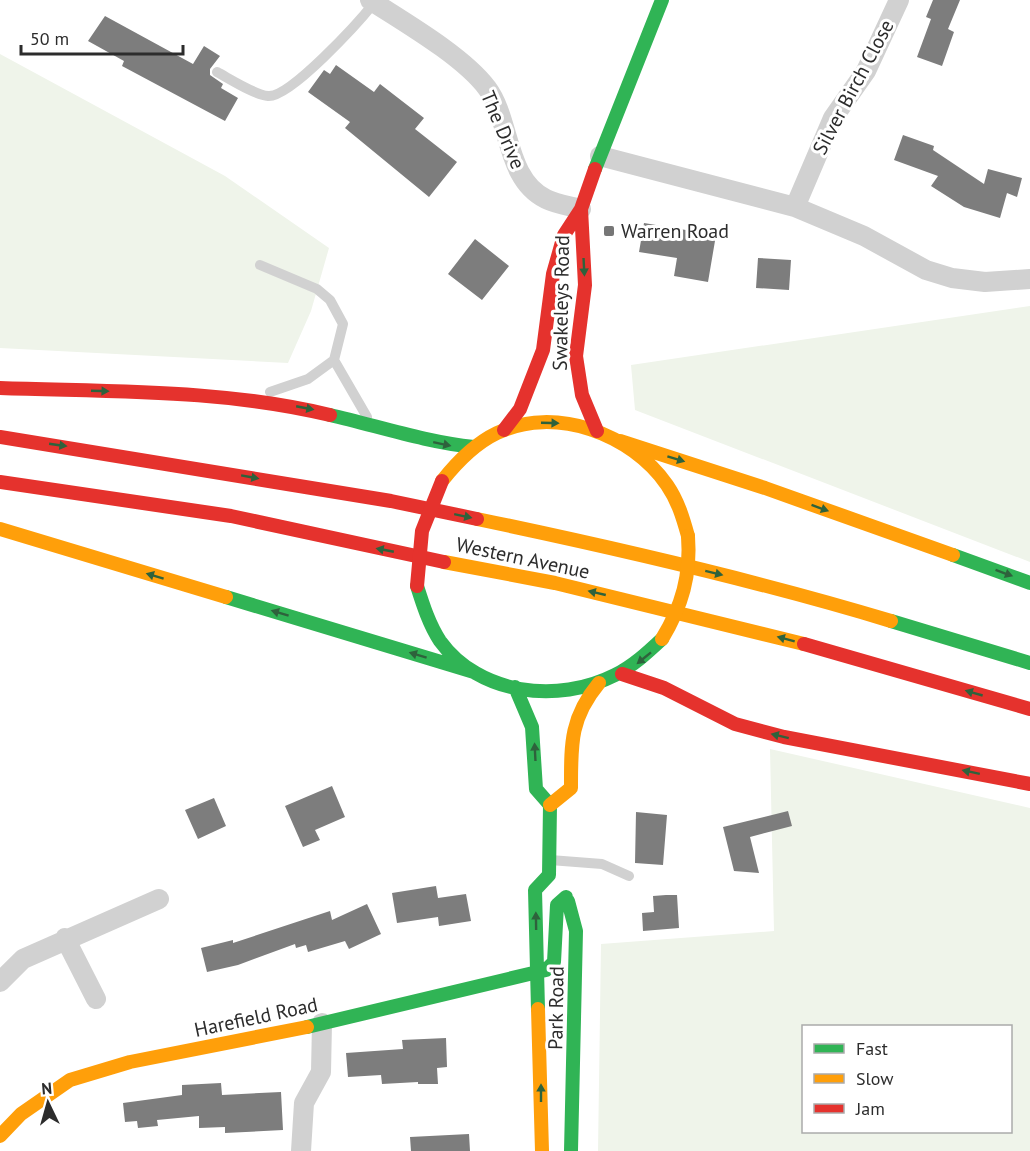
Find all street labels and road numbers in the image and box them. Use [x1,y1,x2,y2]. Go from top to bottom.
street label: Silver Birch Close [806,15,900,159]
street label: The Drive [475,87,531,173]
street label: Swakeleys Road [547,235,575,371]
street label: Western Avenue [454,531,592,585]
street label: Park Road [542,966,570,1050]
street label: Harefield Road [192,991,320,1043]

